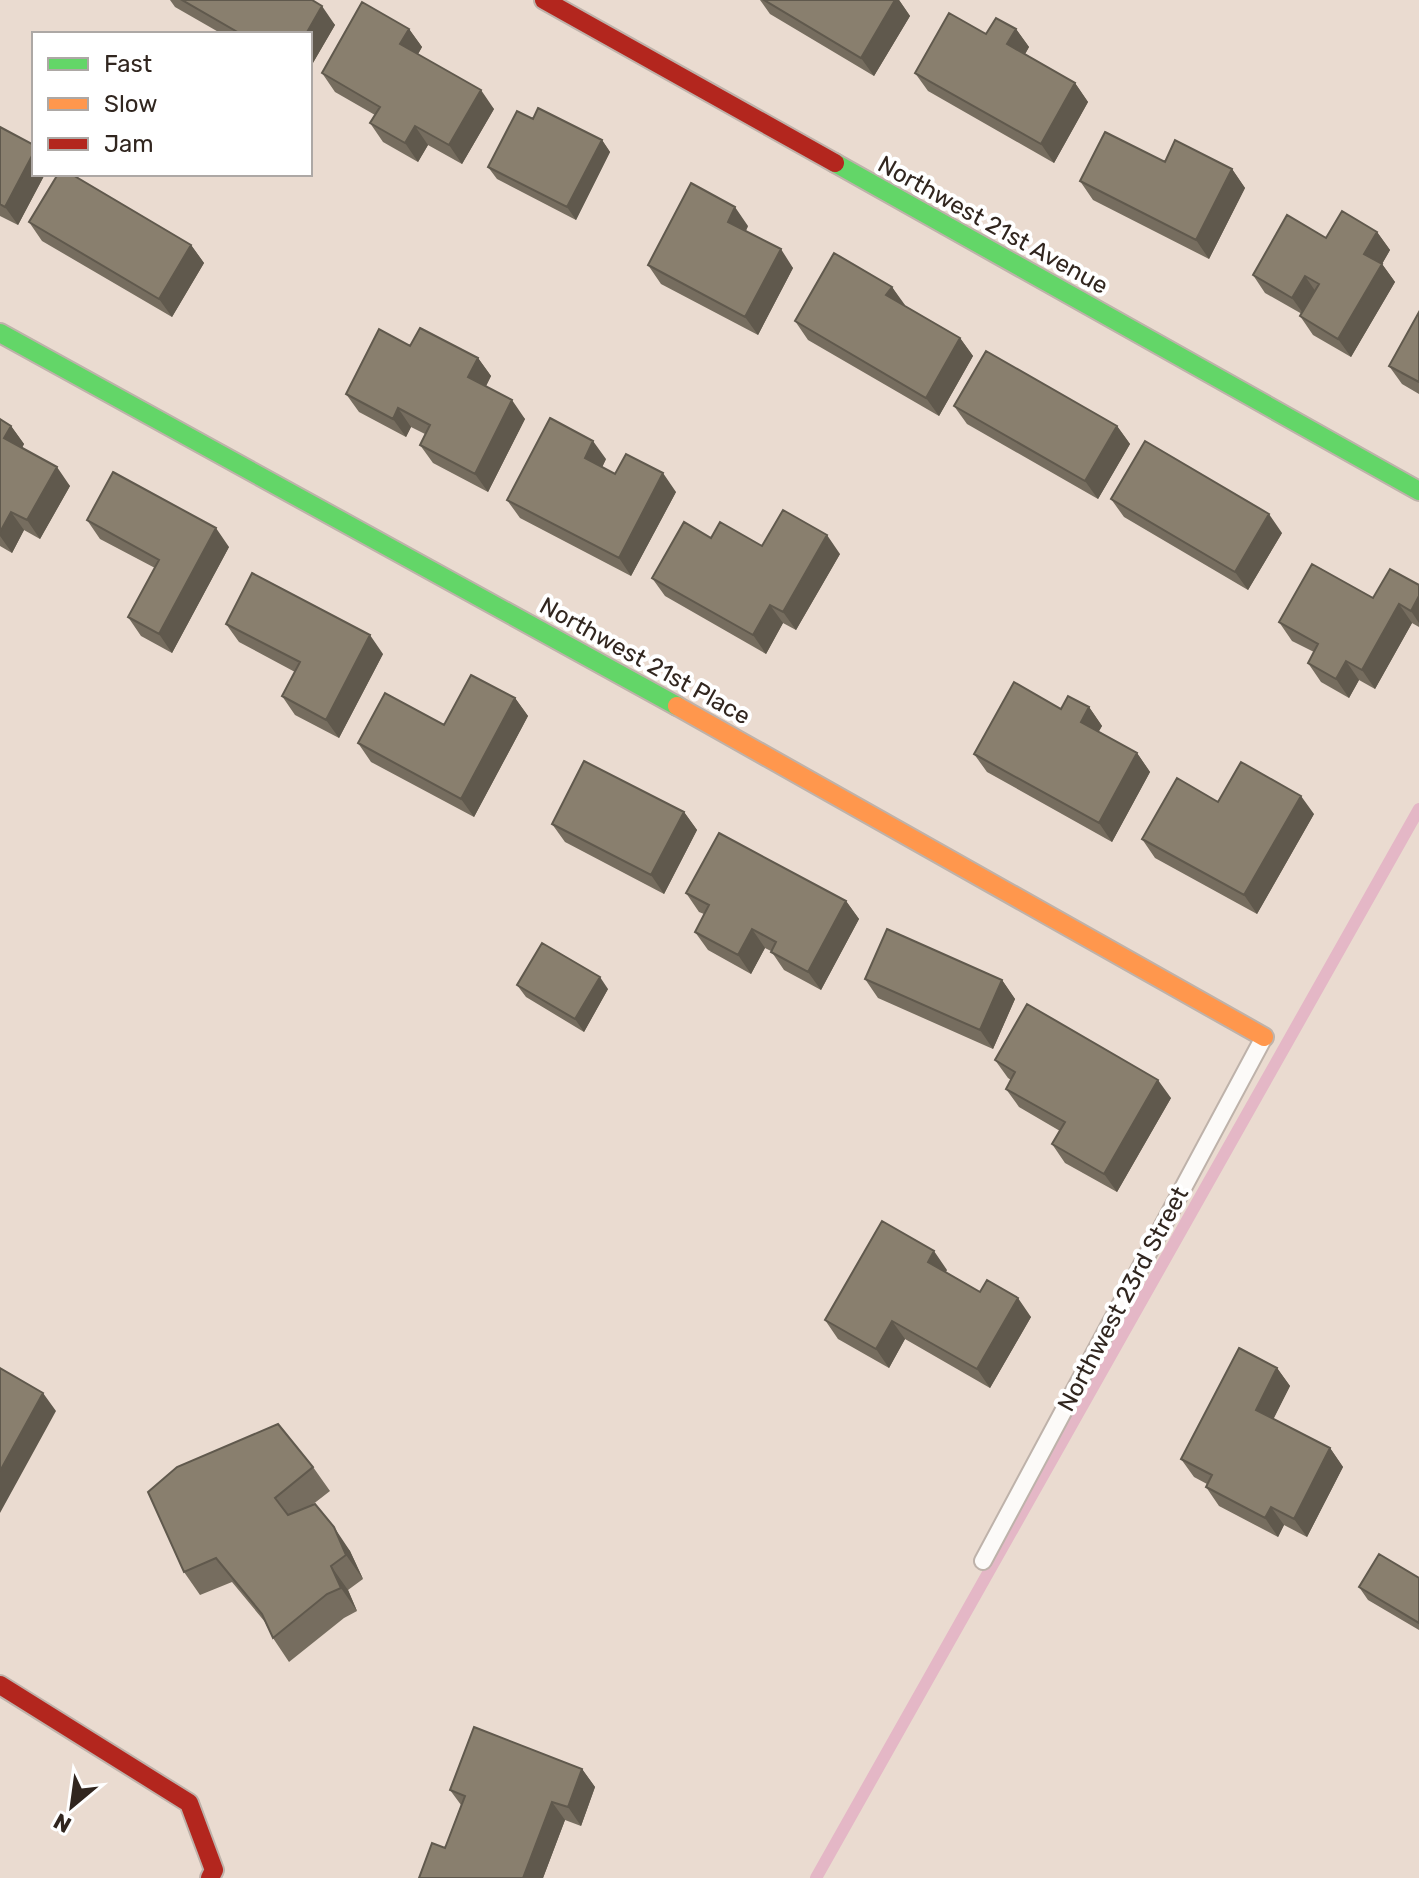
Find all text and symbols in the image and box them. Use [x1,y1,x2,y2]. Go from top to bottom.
legend [32,32,312,176]
text: Fast [104,50,152,78]
text: Slow [104,90,157,118]
text: Jam [104,130,154,158]
street label: Northwest 21st Avenue [873,150,1113,300]
street label: Northwest 21st Place [535,591,755,731]
street label: Northwest 23rd Street [1052,1182,1194,1416]
north arrow [32,1766,112,1846]
text: N [49,1807,76,1839]

